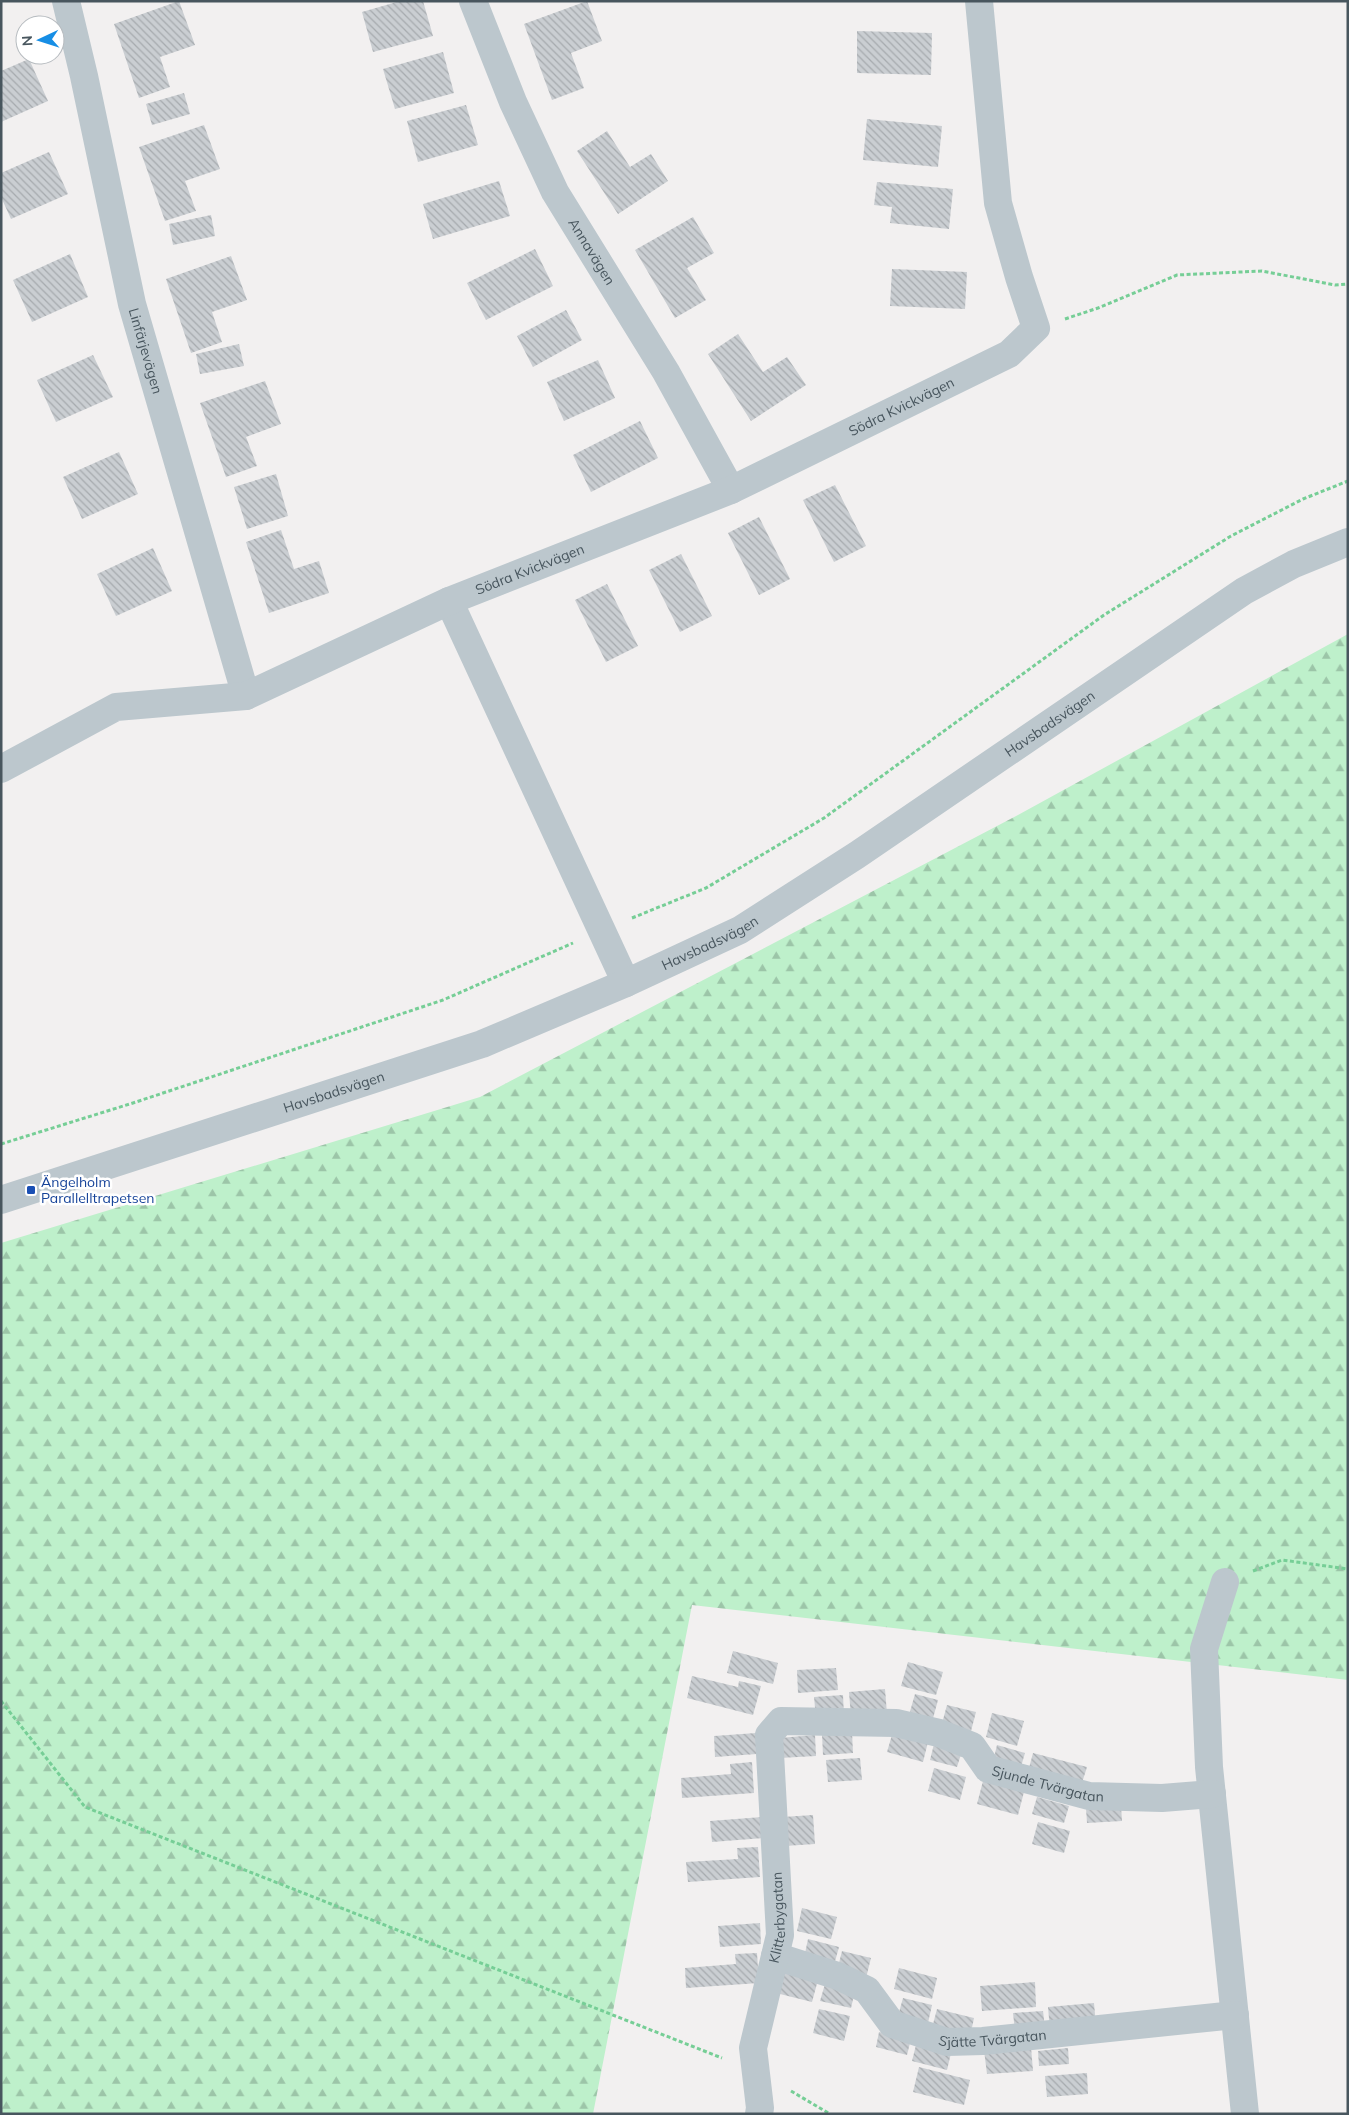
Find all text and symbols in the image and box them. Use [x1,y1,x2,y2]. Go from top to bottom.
north arrow [15,15,65,65]
text: N [18,35,36,47]
street label: Annavägen [564,215,619,288]
street label: Linfärjevägen [125,306,167,396]
street label: Södra Kvickvägen [846,373,957,440]
street label: Södra Kvickvägen [473,540,587,599]
street label: Havsbadsvägen [1001,686,1098,761]
street label: Havsbadsvägen [659,912,762,974]
street label: Havsbadsvägen [281,1067,387,1117]
place label: Ängelholm Parallelltrapetsen [41,1173,155,1207]
marker: Ängelholm Parallelltrapetsen [25,1184,37,1196]
street label: Sjunde Tvärgatan [990,1761,1104,1805]
street label: Klitterbygatan [765,1871,789,1965]
street label: Sjätte Tvärgatan [936,2026,1047,2051]

